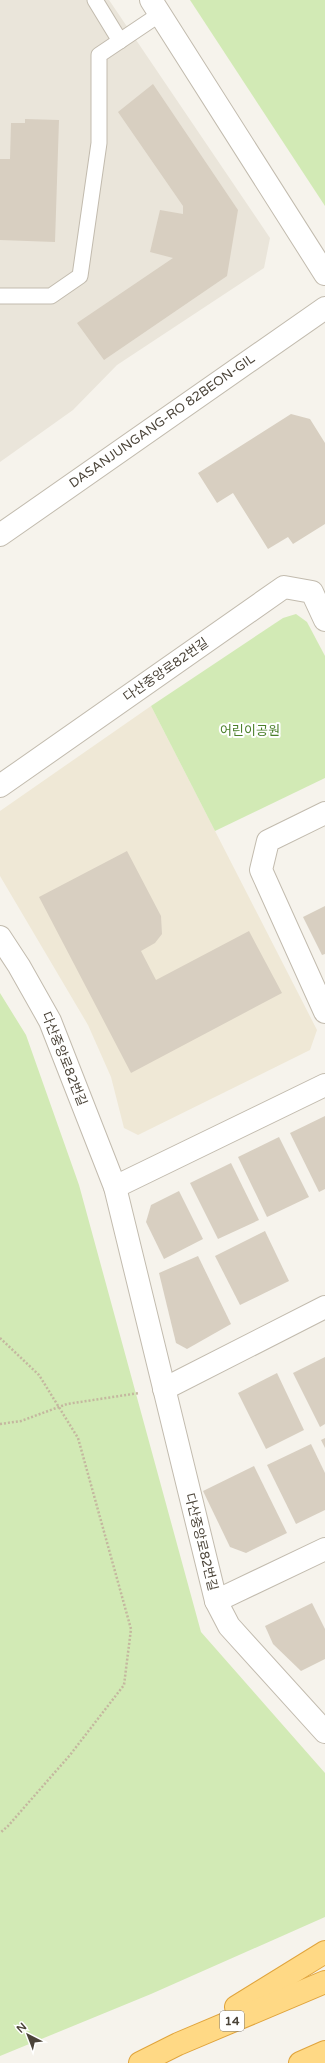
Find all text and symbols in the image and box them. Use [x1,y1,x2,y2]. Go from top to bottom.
street label: DASANJUNGANG-RO 82BEON-GIL [66,350,258,491]
street label: 다산중앙로82번길 [120,635,212,705]
park label: 어린이공원 [220,723,280,739]
street label: 다산중앙로82번길 [38,1010,90,1108]
street label: 다산중앙로82번길 [181,1492,221,1592]
road number: 14 [220,2011,244,2031]
north arrow [8,2015,48,2055]
text: N [14,2020,29,2036]

